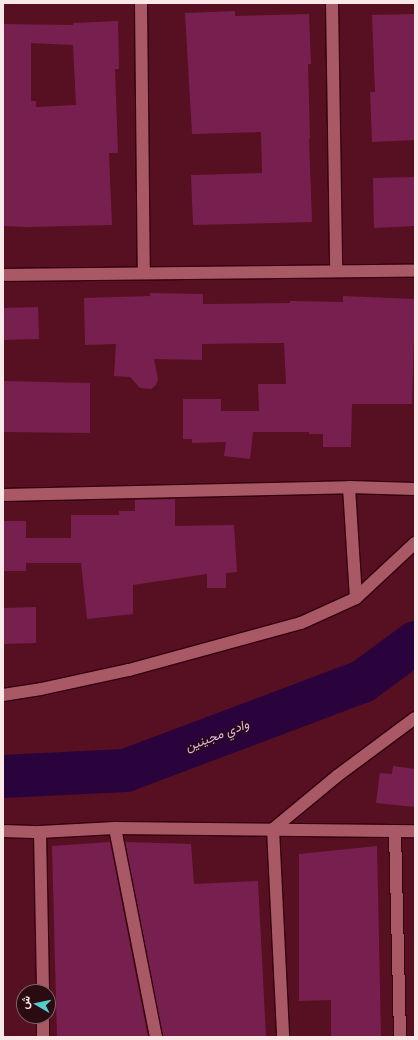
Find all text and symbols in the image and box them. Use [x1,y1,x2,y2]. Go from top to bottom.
water label: وادي مجينين [183,716,251,754]
north arrow [16,984,56,1024]
text: ش [17,995,33,1010]

